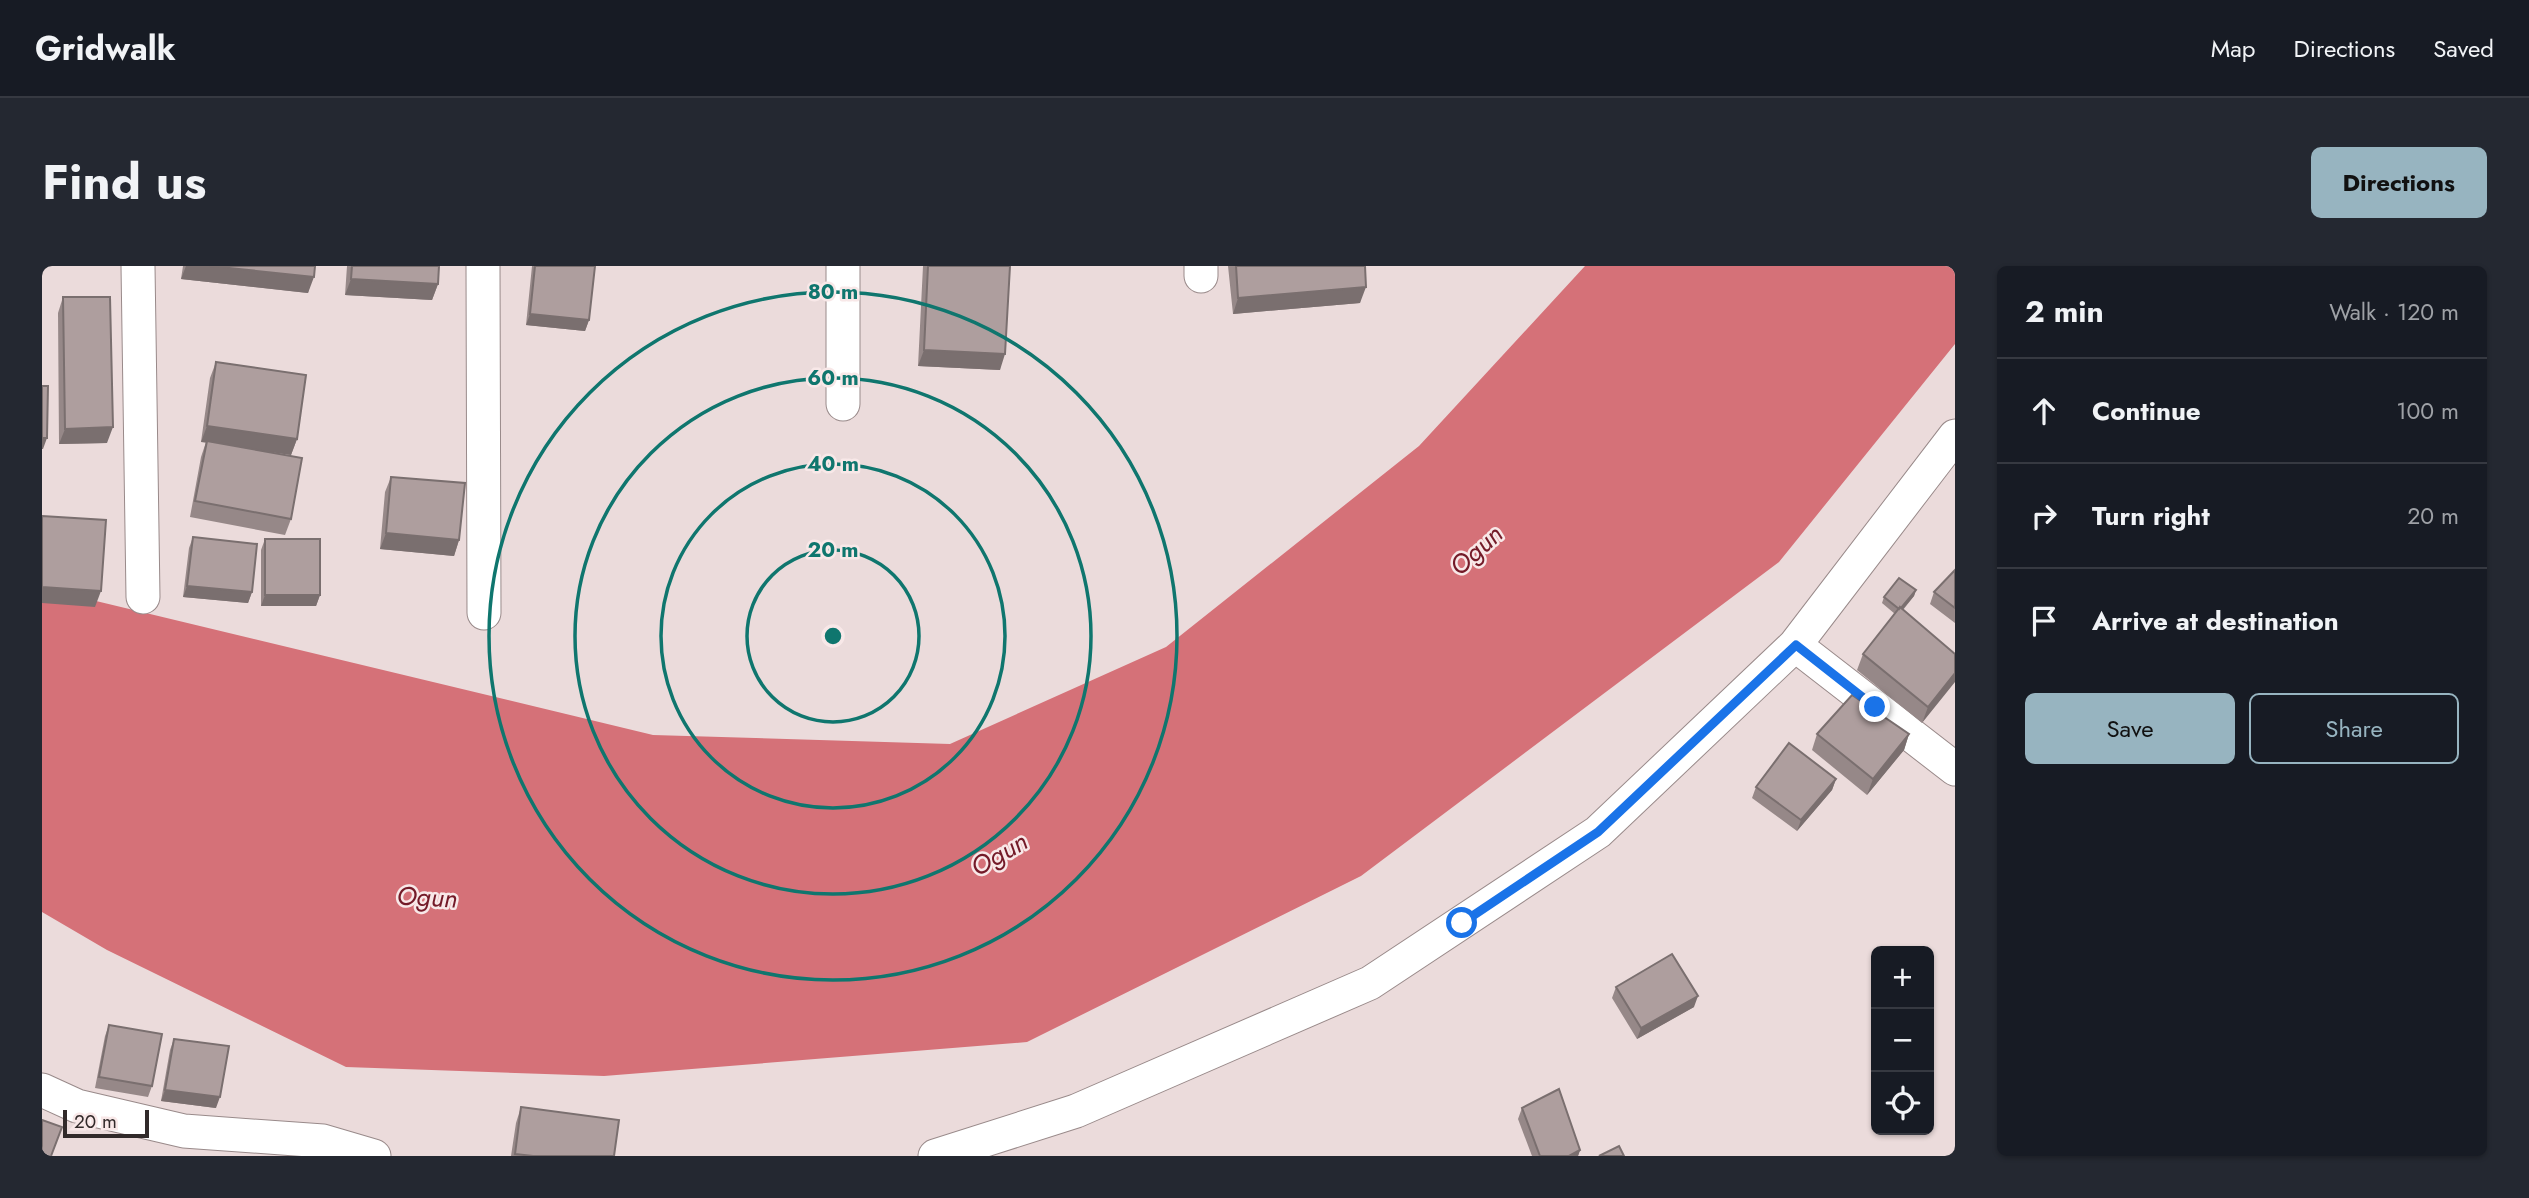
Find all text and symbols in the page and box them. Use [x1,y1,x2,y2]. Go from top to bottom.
text: Gridwalk [35,25,176,72]
text: Map [2211,31,2256,66]
text: Directions [2294,31,2395,66]
text: Saved [2433,31,2494,66]
text: Find us [42,147,206,217]
button: Directions [2311,147,2487,218]
text: 80 m [808,277,858,307]
text: 2 min [2025,290,2104,333]
text: Walk · 120 m [2329,295,2459,329]
text: 60 m [807,363,859,393]
icon: ahead [2025,392,2063,430]
text: Continue [2092,392,2201,430]
text: 100 m [2396,394,2459,428]
text: 40 m [807,449,859,479]
icon: right [2025,497,2063,535]
text: Turn right [2092,497,2210,535]
text: 20 m [2407,499,2459,533]
water label: Ogun [1441,516,1511,584]
text: 20 m [807,535,859,565]
icon: arrive [2025,602,2063,640]
text: Arrive at destination [2092,602,2339,640]
centre of rings [821,624,845,648]
route end [1859,691,1890,722]
button: Save [2025,693,2235,764]
button: Share [2249,693,2459,764]
water label: Ogun [963,822,1035,886]
water label: Ogun [396,876,458,918]
route start [1446,907,1477,938]
map controls [1871,946,1934,1135]
button: + [1871,946,1934,1009]
button: − [1871,1009,1934,1072]
button: locate [1871,1072,1934,1135]
scale bar [63,1107,149,1139]
text: 20 m [74,1108,117,1135]

